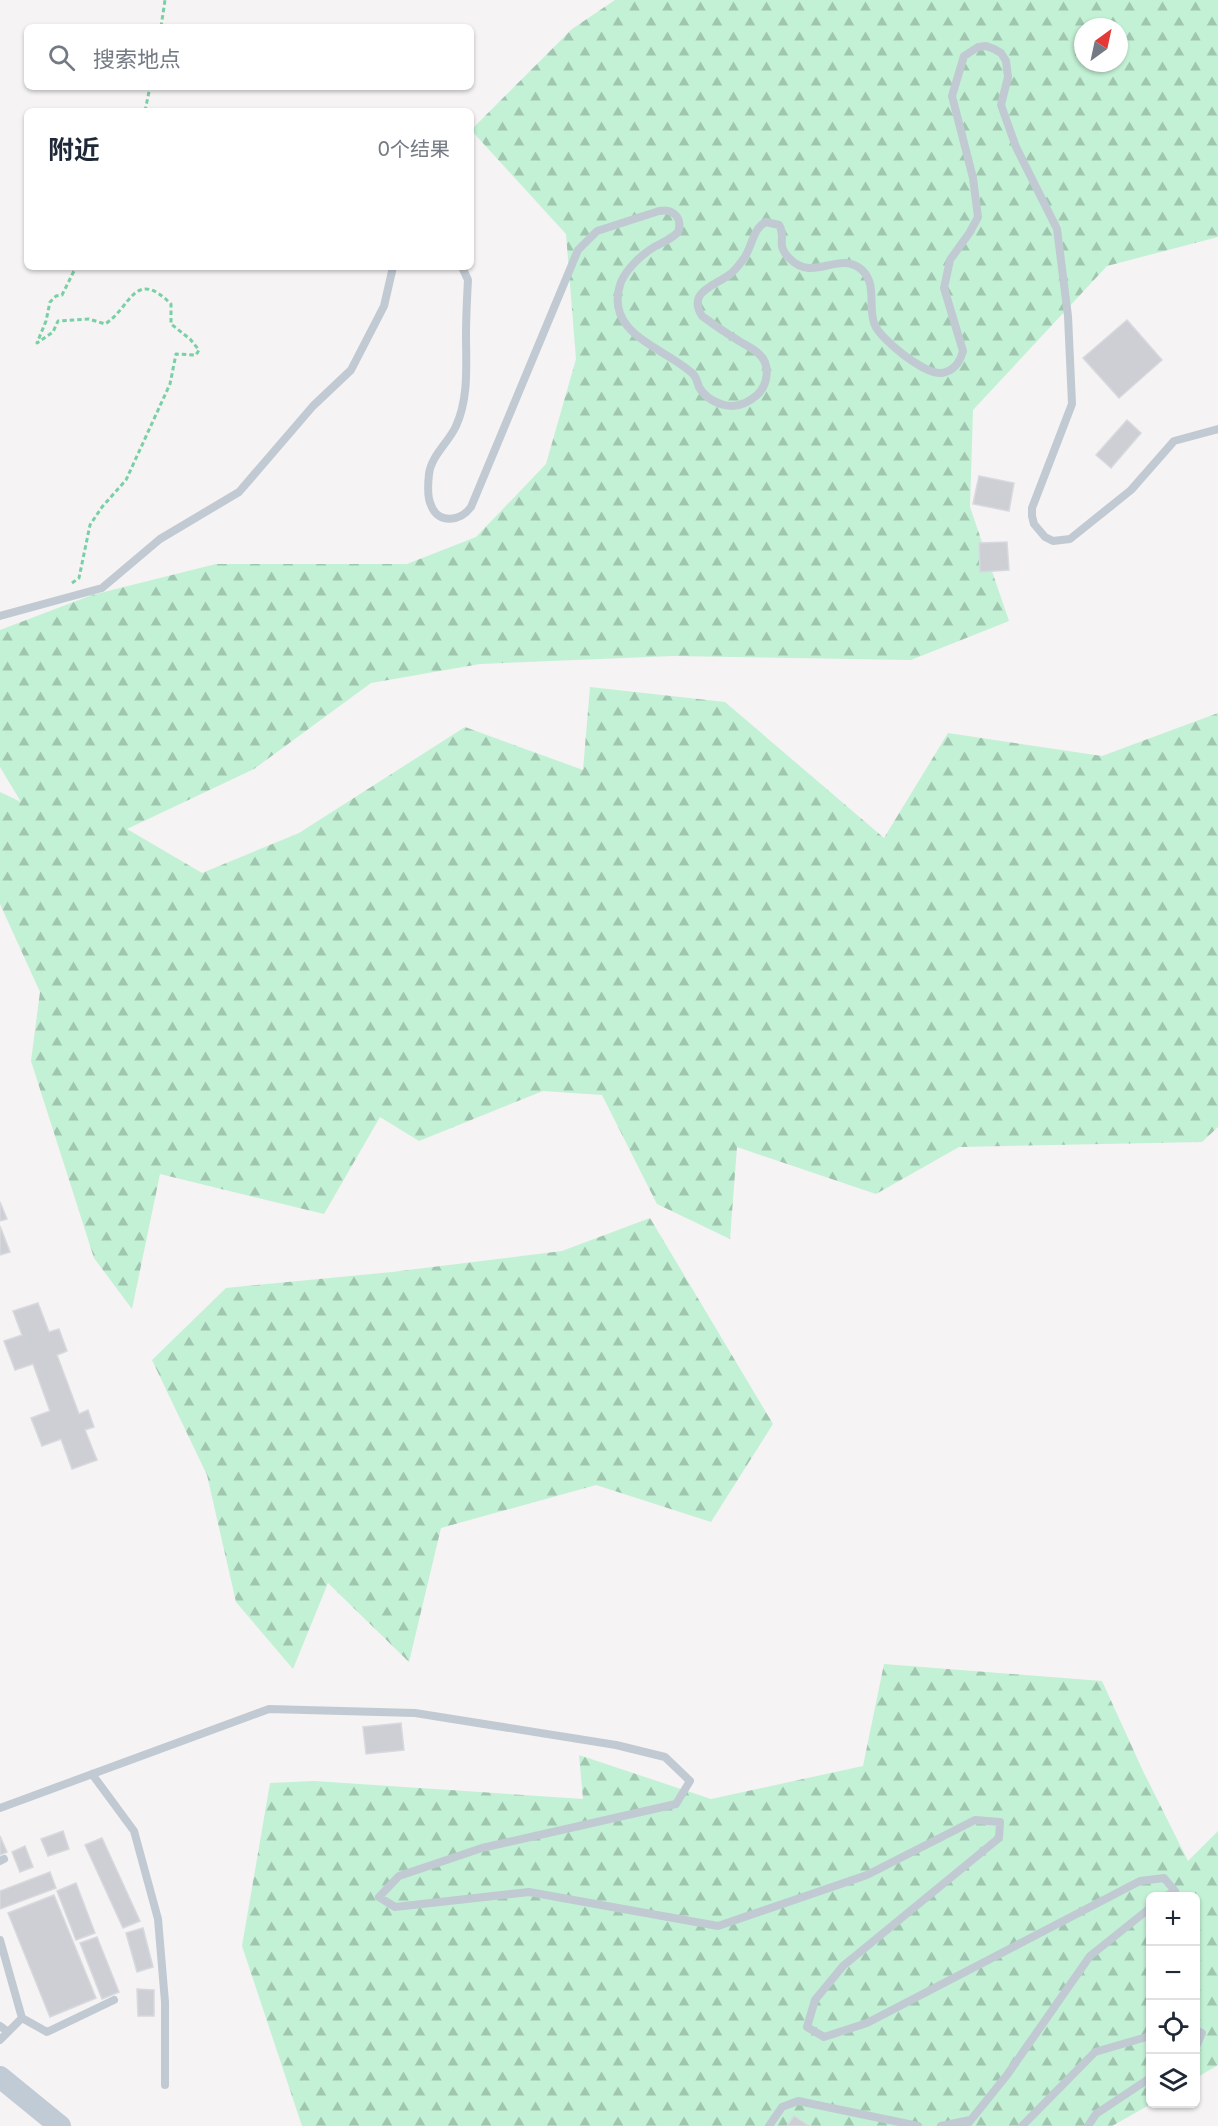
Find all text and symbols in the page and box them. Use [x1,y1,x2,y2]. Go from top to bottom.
north arrow [1074,18,1128,72]
search box [24,24,474,90]
icon: search [45,41,78,74]
text: 搜索地点 [93,46,181,72]
text: 附近 [48,134,100,165]
text: 0个结果 [377,137,450,161]
map controls [1146,1892,1200,2108]
button: + [1146,1892,1200,1946]
button: − [1146,1946,1200,2000]
button: locate [1146,2000,1200,2054]
button: layers [1146,2054,1200,2108]

